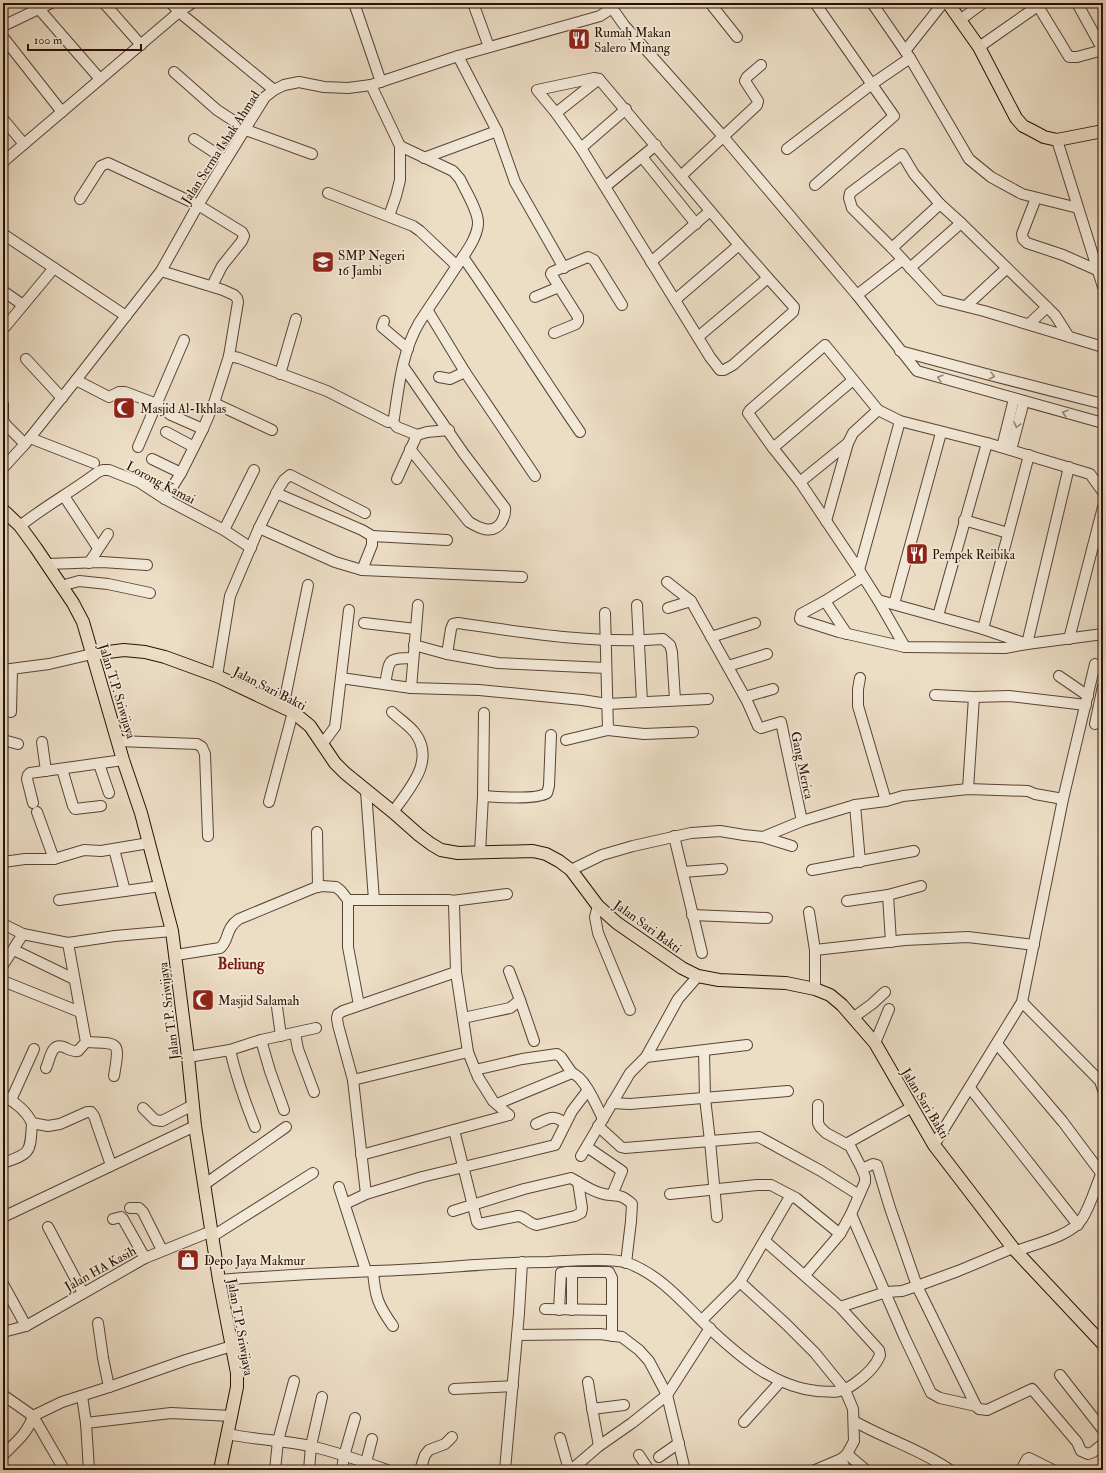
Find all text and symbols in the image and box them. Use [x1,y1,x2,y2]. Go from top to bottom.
place label: Rumah Makan Salero Minang [594,25,671,56]
scale bar [28,26,141,52]
restaurant icon: Rumah Makan Salero Minang [566,26,592,52]
text: 100 m [34,33,63,48]
street label: Jalan Serma Ishak Ahmad [178,87,264,208]
place label: SMP Negeri 16 Jambi [338,248,406,279]
school or university icon: SMP Negeri 16 Jambi [310,249,336,275]
one-way arrow [988,371,995,380]
one-way arrow [937,374,944,383]
mosque icon: Masjid Al-Ikhlas [111,395,137,421]
place label: Masjid Al-Ikhlas [140,401,227,417]
one-way arrow [1062,409,1069,418]
one-way arrow [1013,422,1022,429]
street label: Lorong Kamai [123,458,198,508]
restaurant icon: Pempek Reibika [904,541,930,567]
place label: Pempek Reibika [932,547,1016,564]
street label: Jalan T.P. Sriwijaya [94,641,139,742]
street label: Jalan Sari Bakti [230,663,309,714]
street label: Gang Merica [787,730,817,801]
street label: Jalan Sari Bakti [610,896,685,957]
district label: Beliung [218,955,265,975]
street label: Jalan T.P. Sriwijaya [155,960,184,1062]
mosque icon: Masjid Salamah [190,987,216,1013]
place label: Masjid Salamah [218,993,300,1009]
street label: Jalan Sari Bakti [897,1064,953,1142]
street label: Jalan HA Kasih [61,1243,139,1296]
shop icon: Depo Jaya Makmur [175,1247,201,1273]
place label: Depo Jaya Makmur [204,1253,305,1270]
street label: Jalan T.P. Sriwijaya [222,1276,257,1378]

